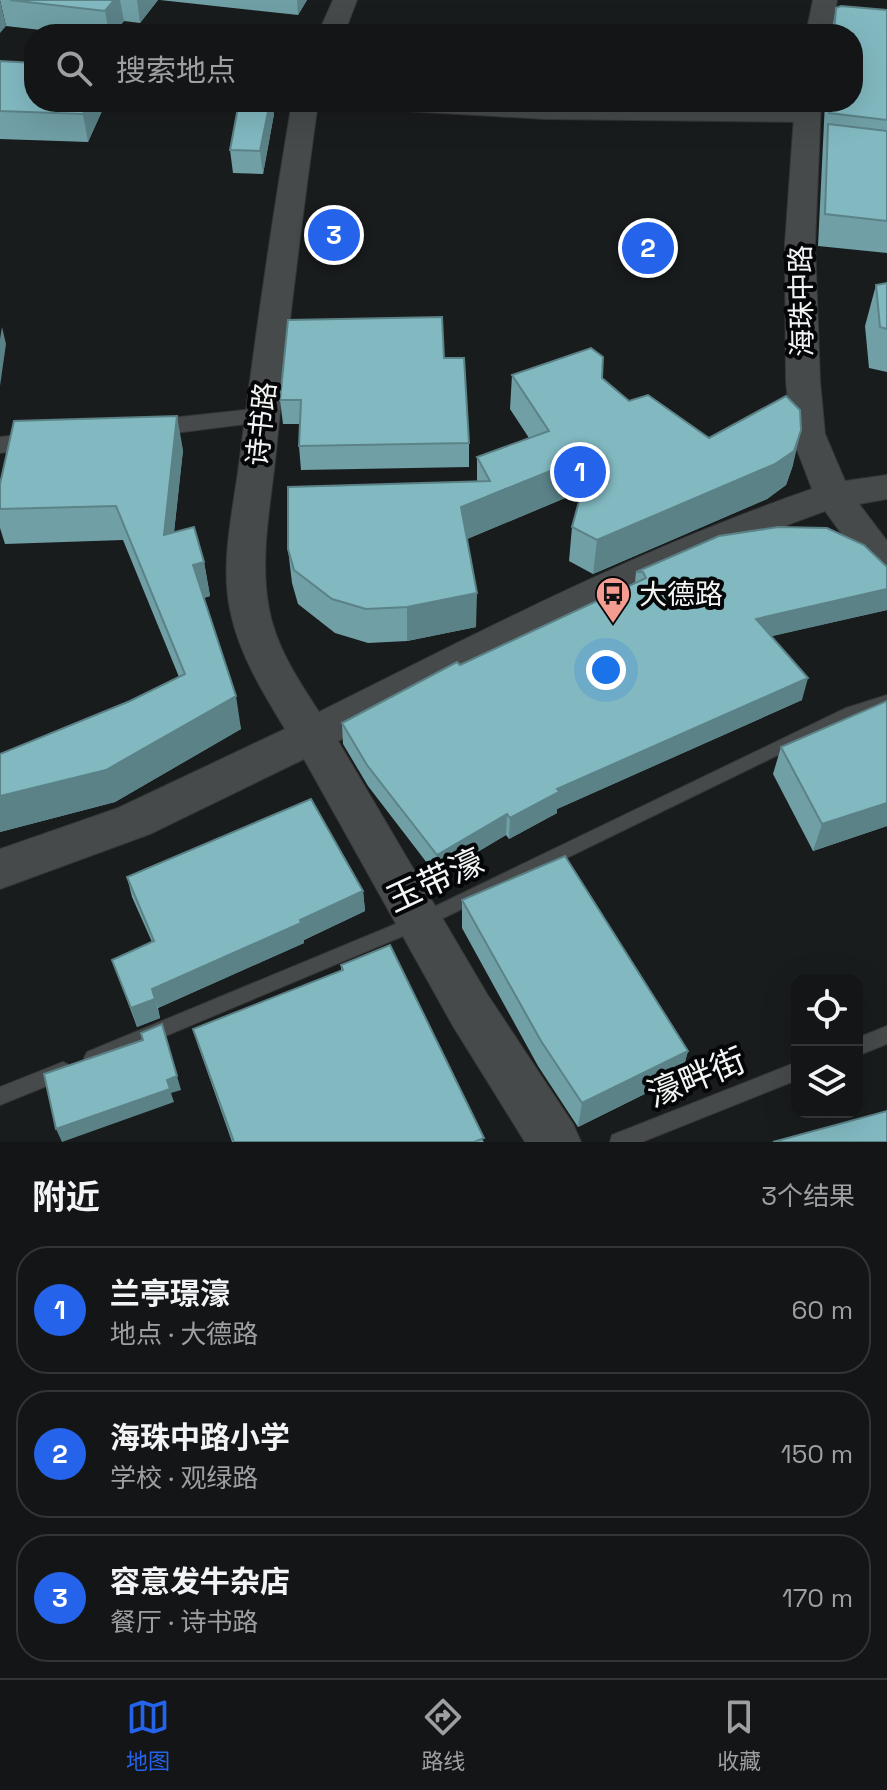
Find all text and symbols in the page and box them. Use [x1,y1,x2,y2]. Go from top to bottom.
search box [24,24,863,112]
icon: search [52,46,96,90]
text: 搜索地点 [116,51,236,90]
pin: 3 [308,205,360,265]
pin: 2 [622,218,674,278]
street label: 海珠中路 [782,245,820,357]
street label: 诗书路 [239,380,283,468]
pin: 1 [554,442,606,502]
bus stop icon: 大德路 [594,575,632,625]
place label: 大德路 [639,576,723,612]
your location [586,650,626,690]
street label: 玉带濠 [380,839,491,921]
map controls [791,974,863,1118]
button: locate [791,974,863,1046]
street label: 濠畔街 [641,1038,752,1117]
button: layers [791,1046,863,1118]
text: 附近 [32,1176,100,1219]
text: 3个结果 [761,1179,855,1213]
text: 兰亭璟濠 [110,1274,230,1313]
text: 1 [54,1293,66,1327]
text: 60 m [791,1293,853,1327]
text: 地点 · 大德路 [110,1317,258,1351]
text: 海珠中路小学 [110,1418,290,1457]
text: 2 [52,1437,68,1471]
text: 150 m [781,1437,853,1471]
text: 学校 · 观绿路 [110,1461,258,1495]
text: 容意发牛杂店 [110,1562,290,1601]
text: 3 [52,1581,68,1615]
text: 170 m [782,1581,853,1615]
text: 餐厅 · 诗书路 [110,1605,258,1639]
tab: 地图 [126,1695,170,1775]
tab: 路线 [421,1695,465,1775]
tab: 收藏 [717,1695,761,1775]

